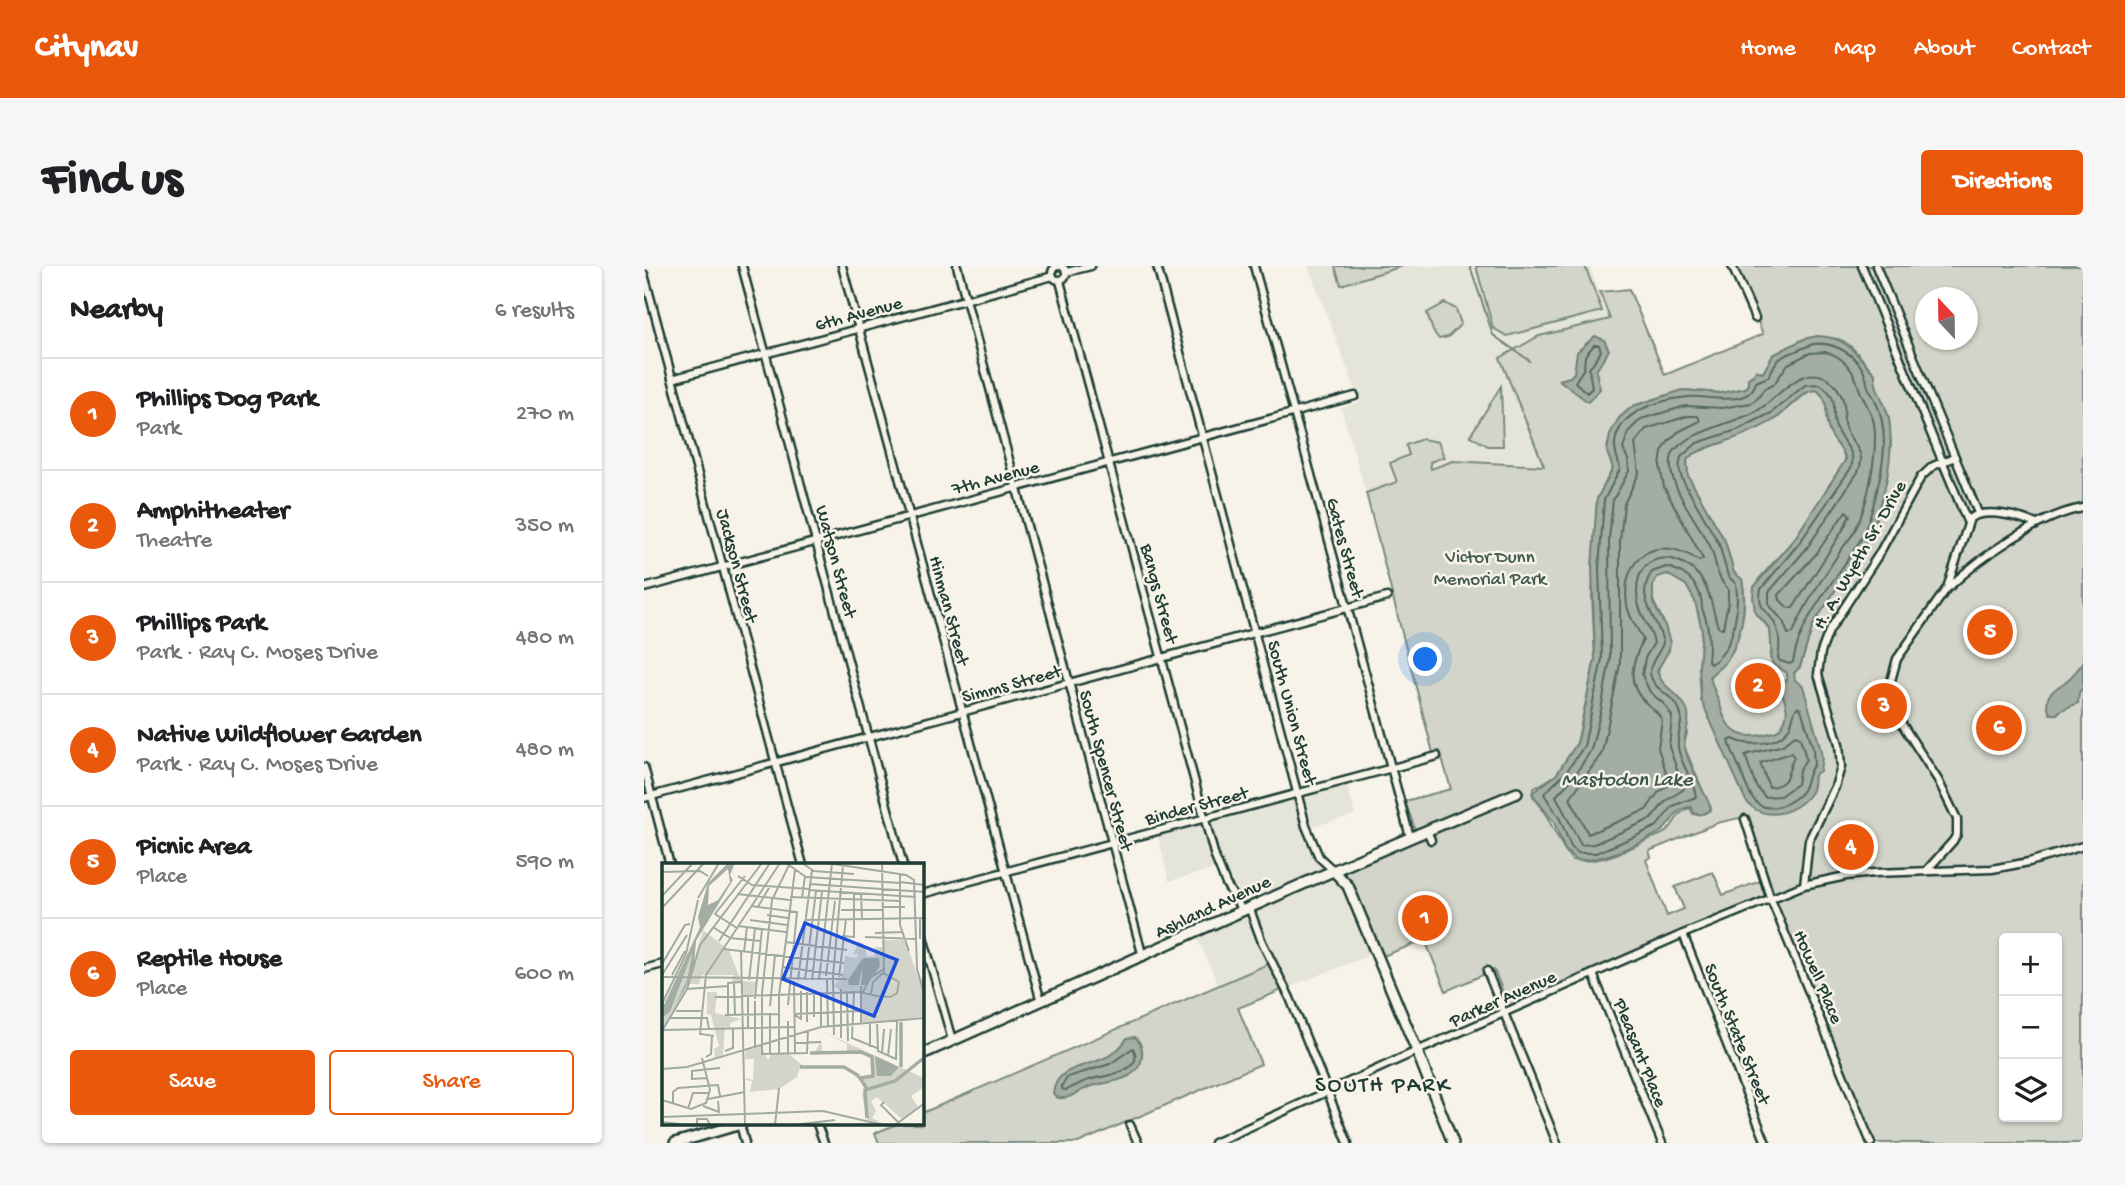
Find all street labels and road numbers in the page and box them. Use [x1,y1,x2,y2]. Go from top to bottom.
street label: 6th Avenue [813,293,905,338]
street label: 7th Avenue [949,457,1042,502]
street label: H. A. Wyeth Sr. Drive [1809,477,1913,634]
street label: Gates Street [1319,496,1369,602]
street label: Watson Street [809,503,861,623]
street label: Jackson Street [709,507,762,627]
street label: Bangs Street [1133,541,1183,648]
street label: Hinman Street [922,554,974,670]
street label: South Union Street [1260,638,1321,790]
street label: Simms Street [960,660,1066,710]
street label: South Spencer Street [1072,688,1138,856]
street label: Binder Street [1142,782,1253,832]
street label: Ashland Avenue [1152,871,1275,945]
street label: Howell Place [1787,927,1847,1028]
street label: South State Street [1697,961,1775,1110]
street label: Parker Avenue [1446,966,1561,1034]
street label: Pleasant Place [1606,995,1671,1111]

